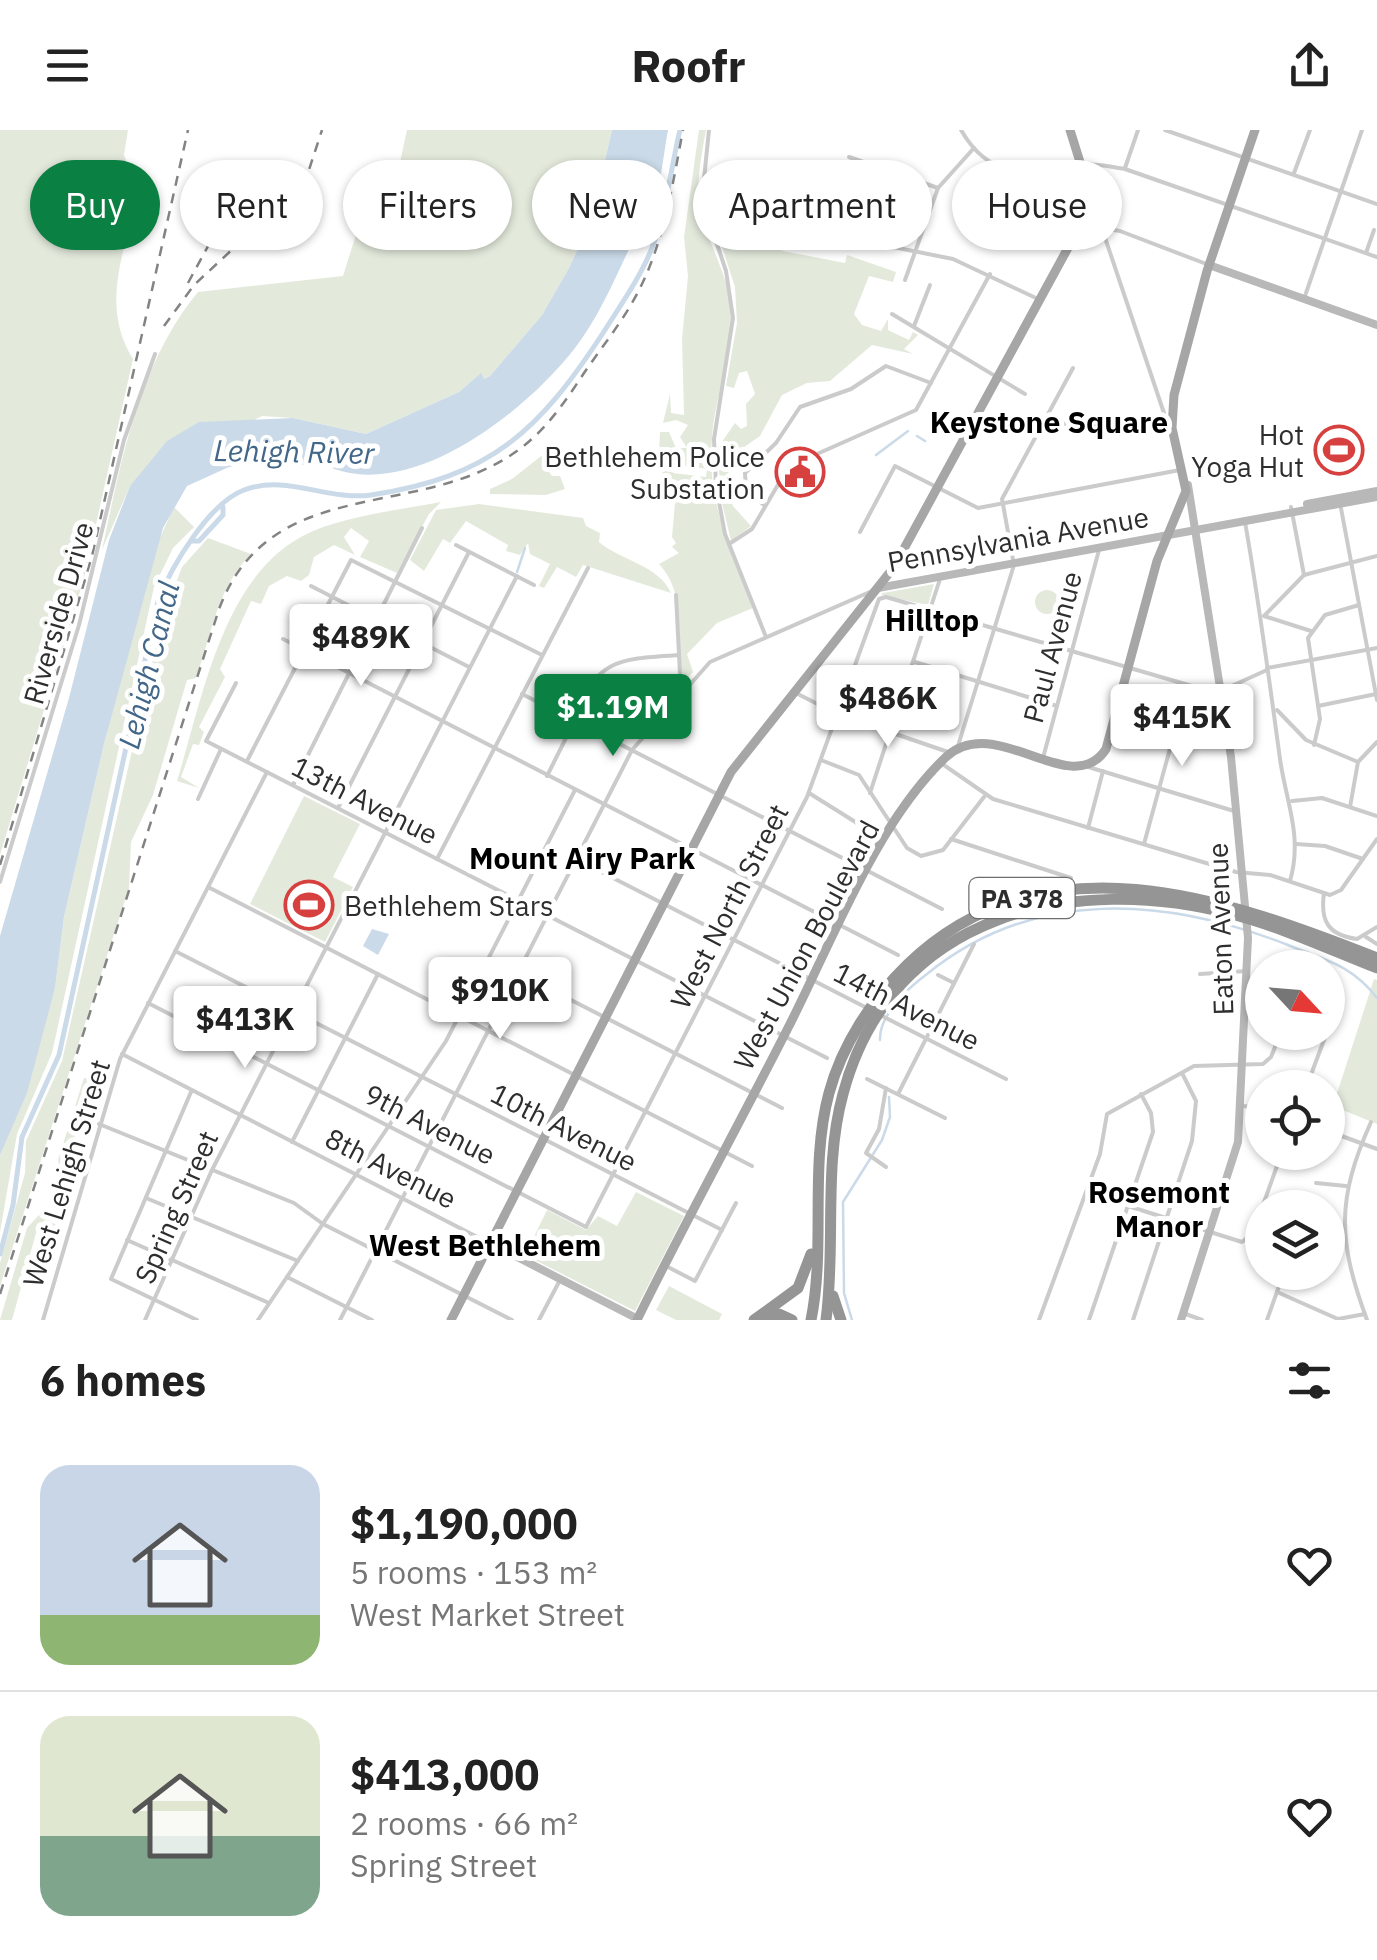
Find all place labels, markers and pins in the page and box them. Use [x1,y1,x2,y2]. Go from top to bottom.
place label: Hot Yoga Hut [1191,416,1304,485]
sports icon: Hot Yoga Hut [1313,424,1365,476]
place label: Bethlehem Police Substation [544,438,765,507]
public building icon: Bethlehem Police Substation [774,446,826,498]
pin: $489K [291,604,431,689]
pin: $486K [818,665,958,750]
pin: $1.19M [532,674,694,759]
pin: $415K [1112,684,1252,769]
sports icon: Bethlehem Stars [283,879,335,931]
place label: Bethlehem Stars [344,887,554,924]
pin: $910K [430,957,570,1042]
pin: $413K [175,986,315,1071]

